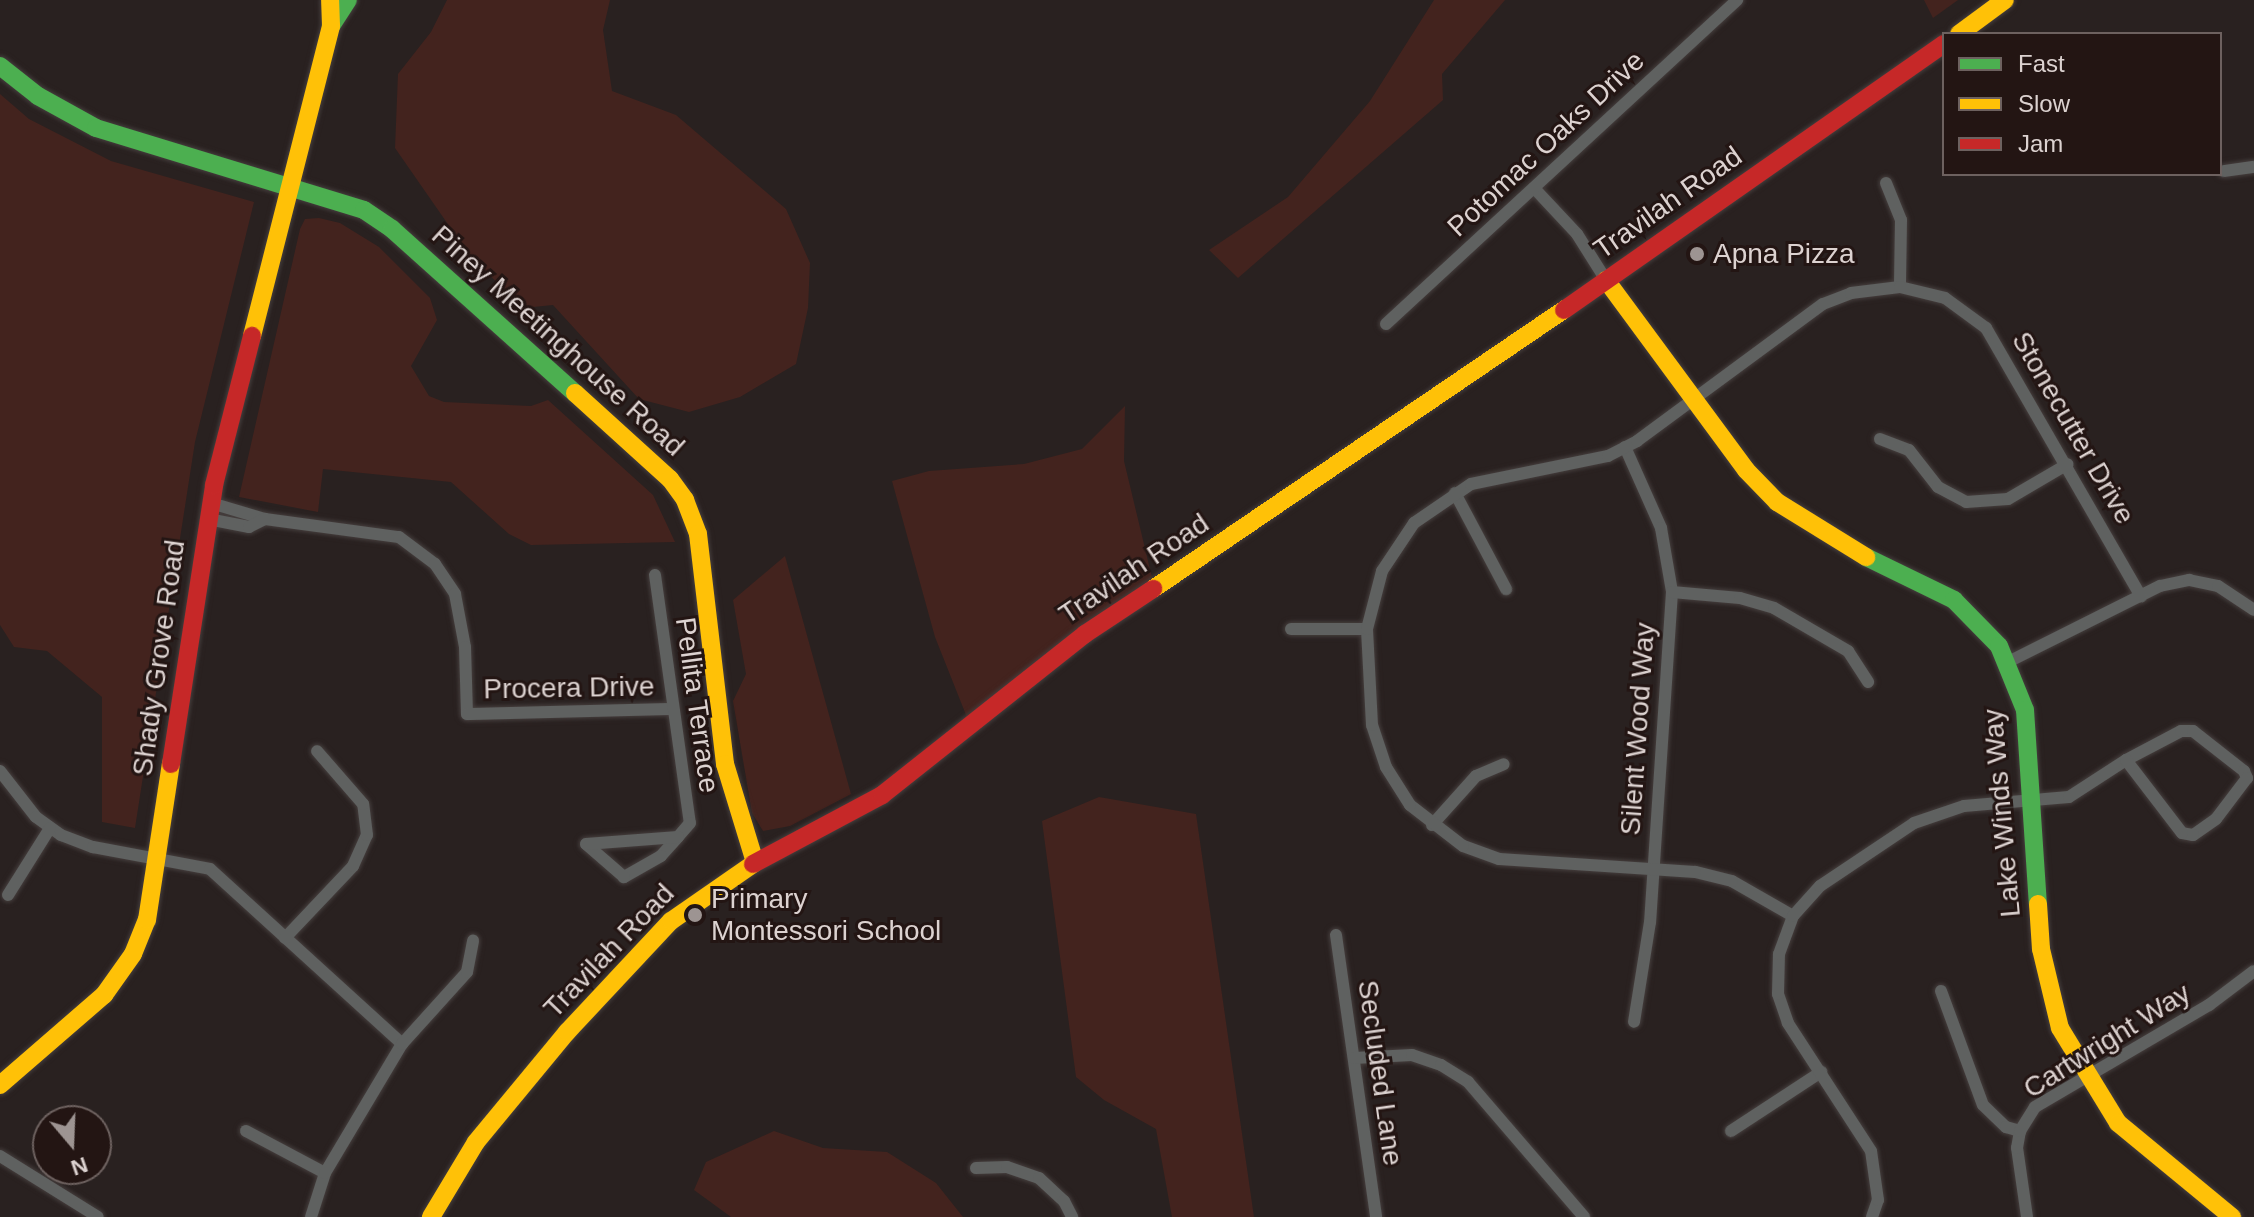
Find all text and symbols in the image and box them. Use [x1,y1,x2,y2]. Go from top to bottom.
legend [1942,32,2222,176]
street label: Potomac Oaks Drive [1441,44,1651,244]
text: Fast [2018,50,2065,77]
text: Slow [2018,90,2070,117]
text: Jam [2018,130,2063,157]
street label: Travilah Road [1587,140,1749,266]
street label: Piney Meetinghouse Road [425,219,691,463]
place label: Apna Pizza [1713,237,1855,271]
marker: Apna Pizza [1688,245,1706,263]
street label: Stonecutter Drive [2004,326,2142,530]
street label: Travilah Road [1053,507,1215,631]
street label: Shady Grove Road [126,538,192,778]
street label: Pellita Terrace [668,615,726,795]
street label: Silent Wood Way [1614,621,1662,837]
street label: Procera Drive [483,670,655,706]
street label: Lake Winds Way [1976,707,2028,919]
street label: Travilah Road [537,877,681,1025]
place label: Primary Montessori School [711,882,941,948]
marker: Primary Montessori School [686,906,704,924]
street label: Cartwright Way [2017,976,2197,1106]
street label: Secluded Lane [1350,978,1410,1168]
north arrow [32,1105,112,1185]
text: N [68,1152,91,1181]

